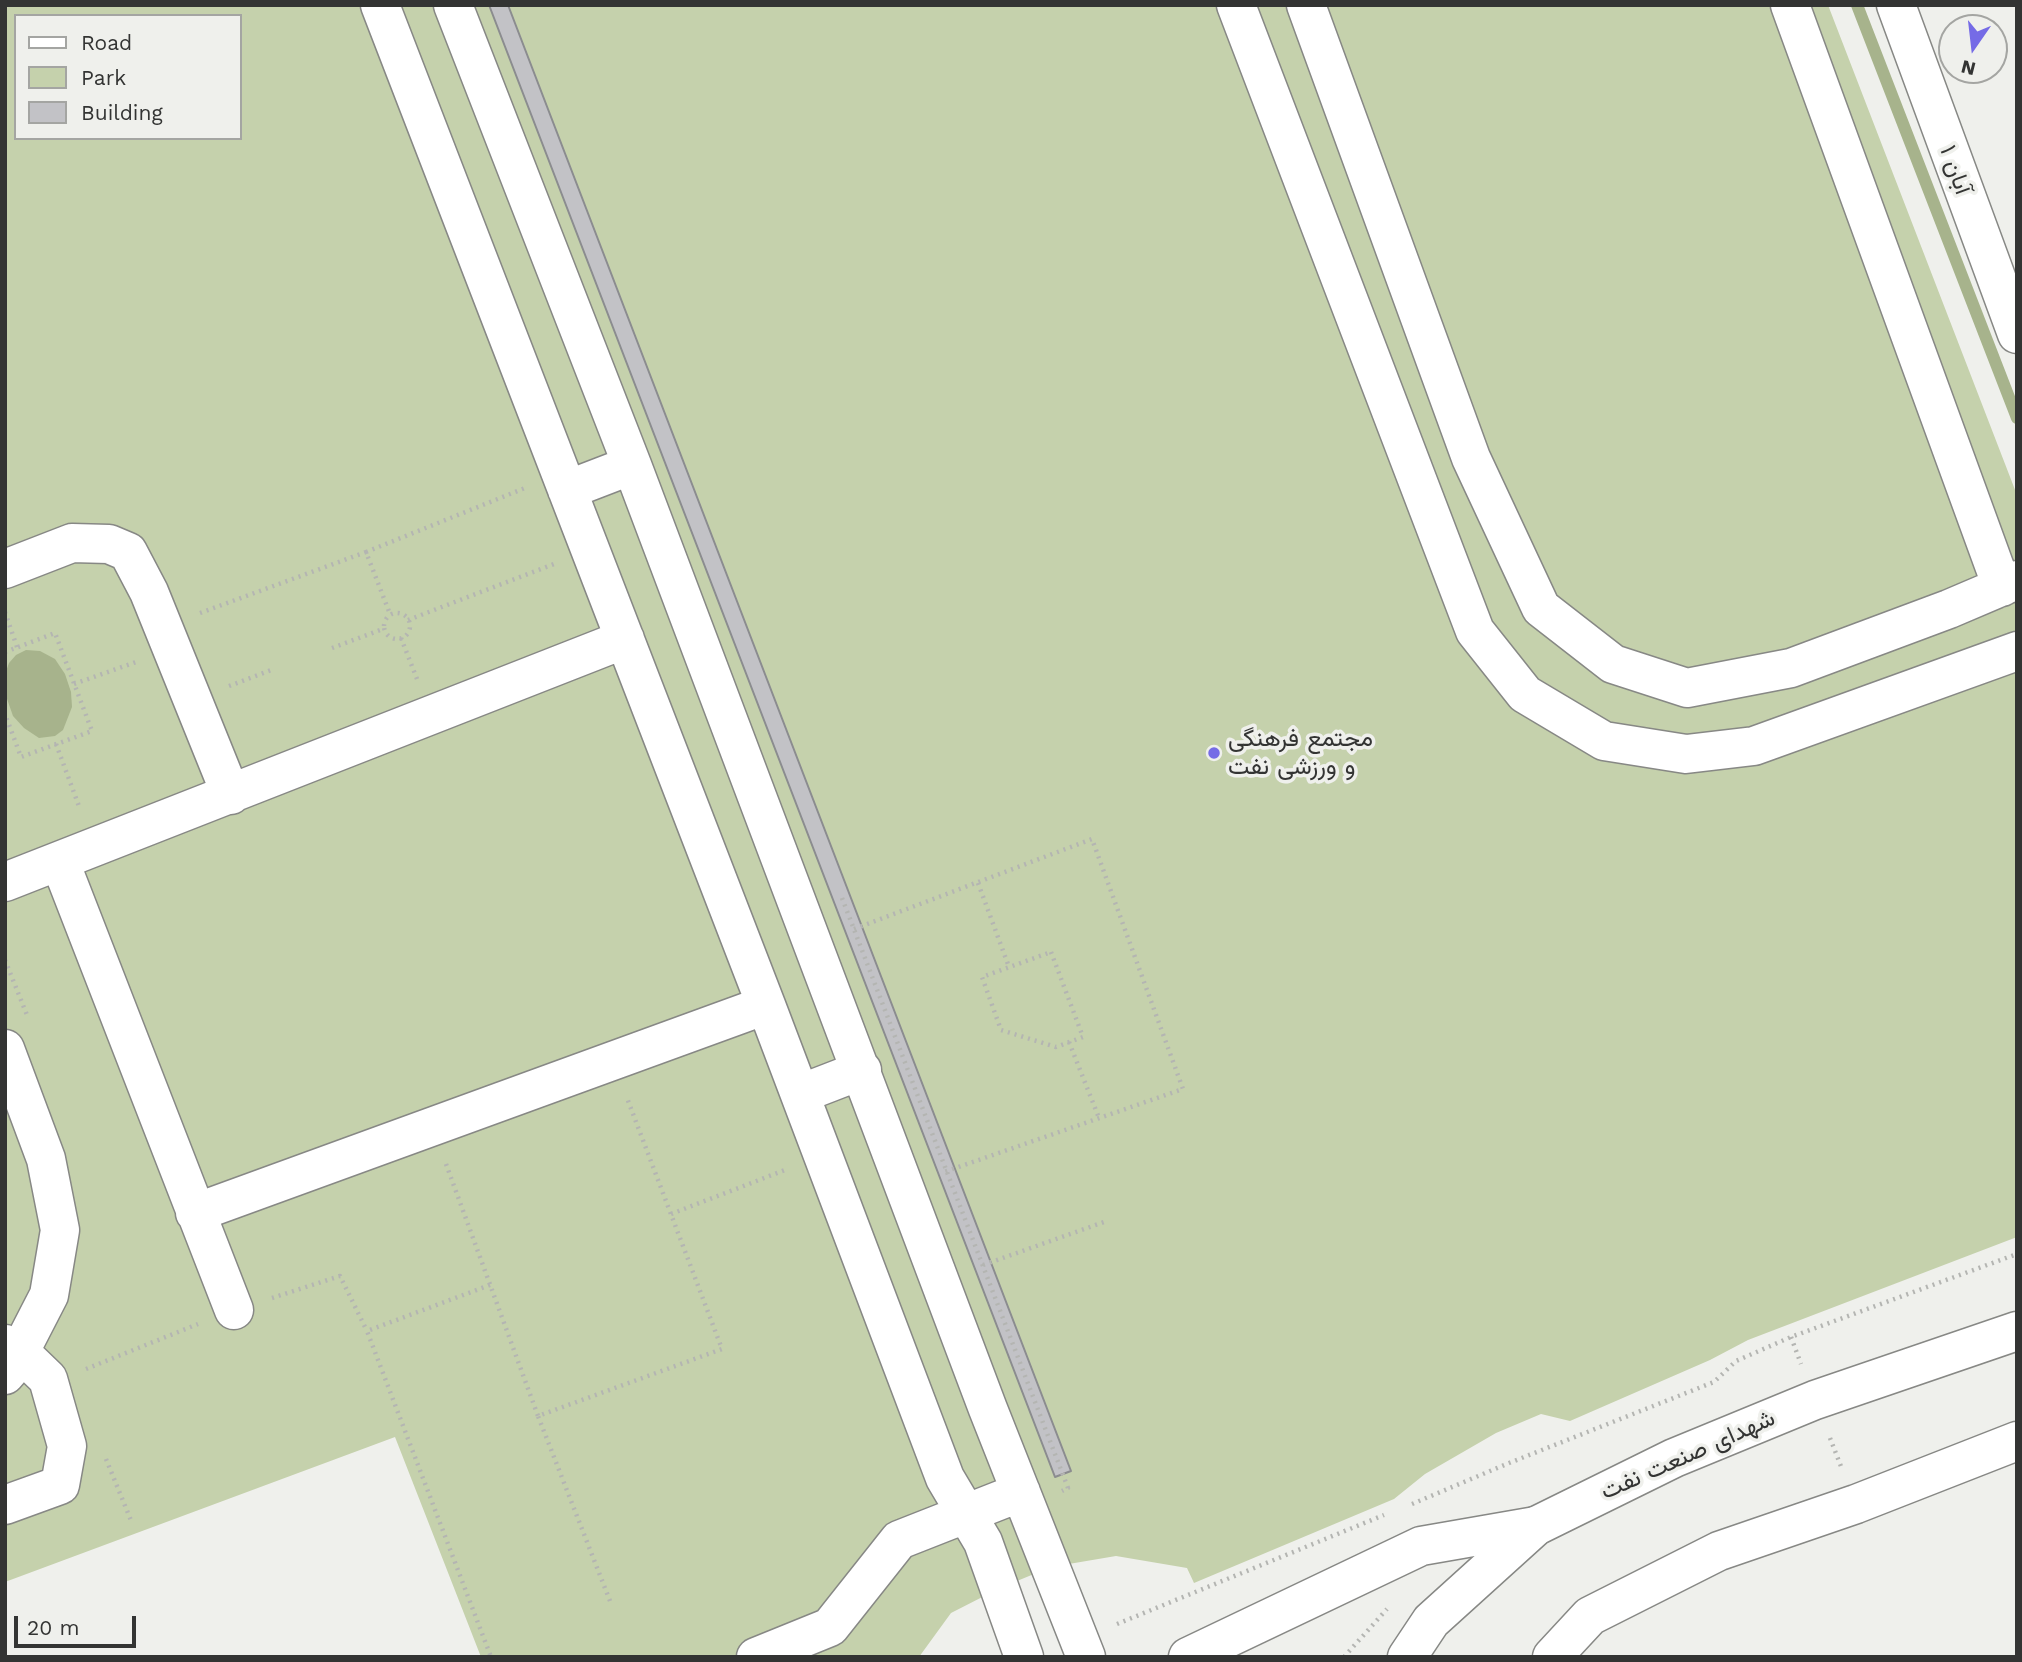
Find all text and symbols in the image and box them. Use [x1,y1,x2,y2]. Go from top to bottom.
legend [14,14,242,140]
north arrow [1938,14,2008,84]
text: Road [81,30,132,55]
text: N [1959,55,1978,81]
text: Park [81,65,126,90]
text: Building [81,100,163,125]
street label: آبان ۱ [1933,141,1977,199]
place label: مجتمع فرهنگى و ورزشى نفت [1228,725,1373,781]
marker: مجتمع فرهنگى و ورزشى نفت [1206,745,1222,761]
street label: شهدای صنعت نفت [1596,1404,1780,1506]
scale bar [18,1602,140,1646]
text: 20 m [27,1615,79,1640]

